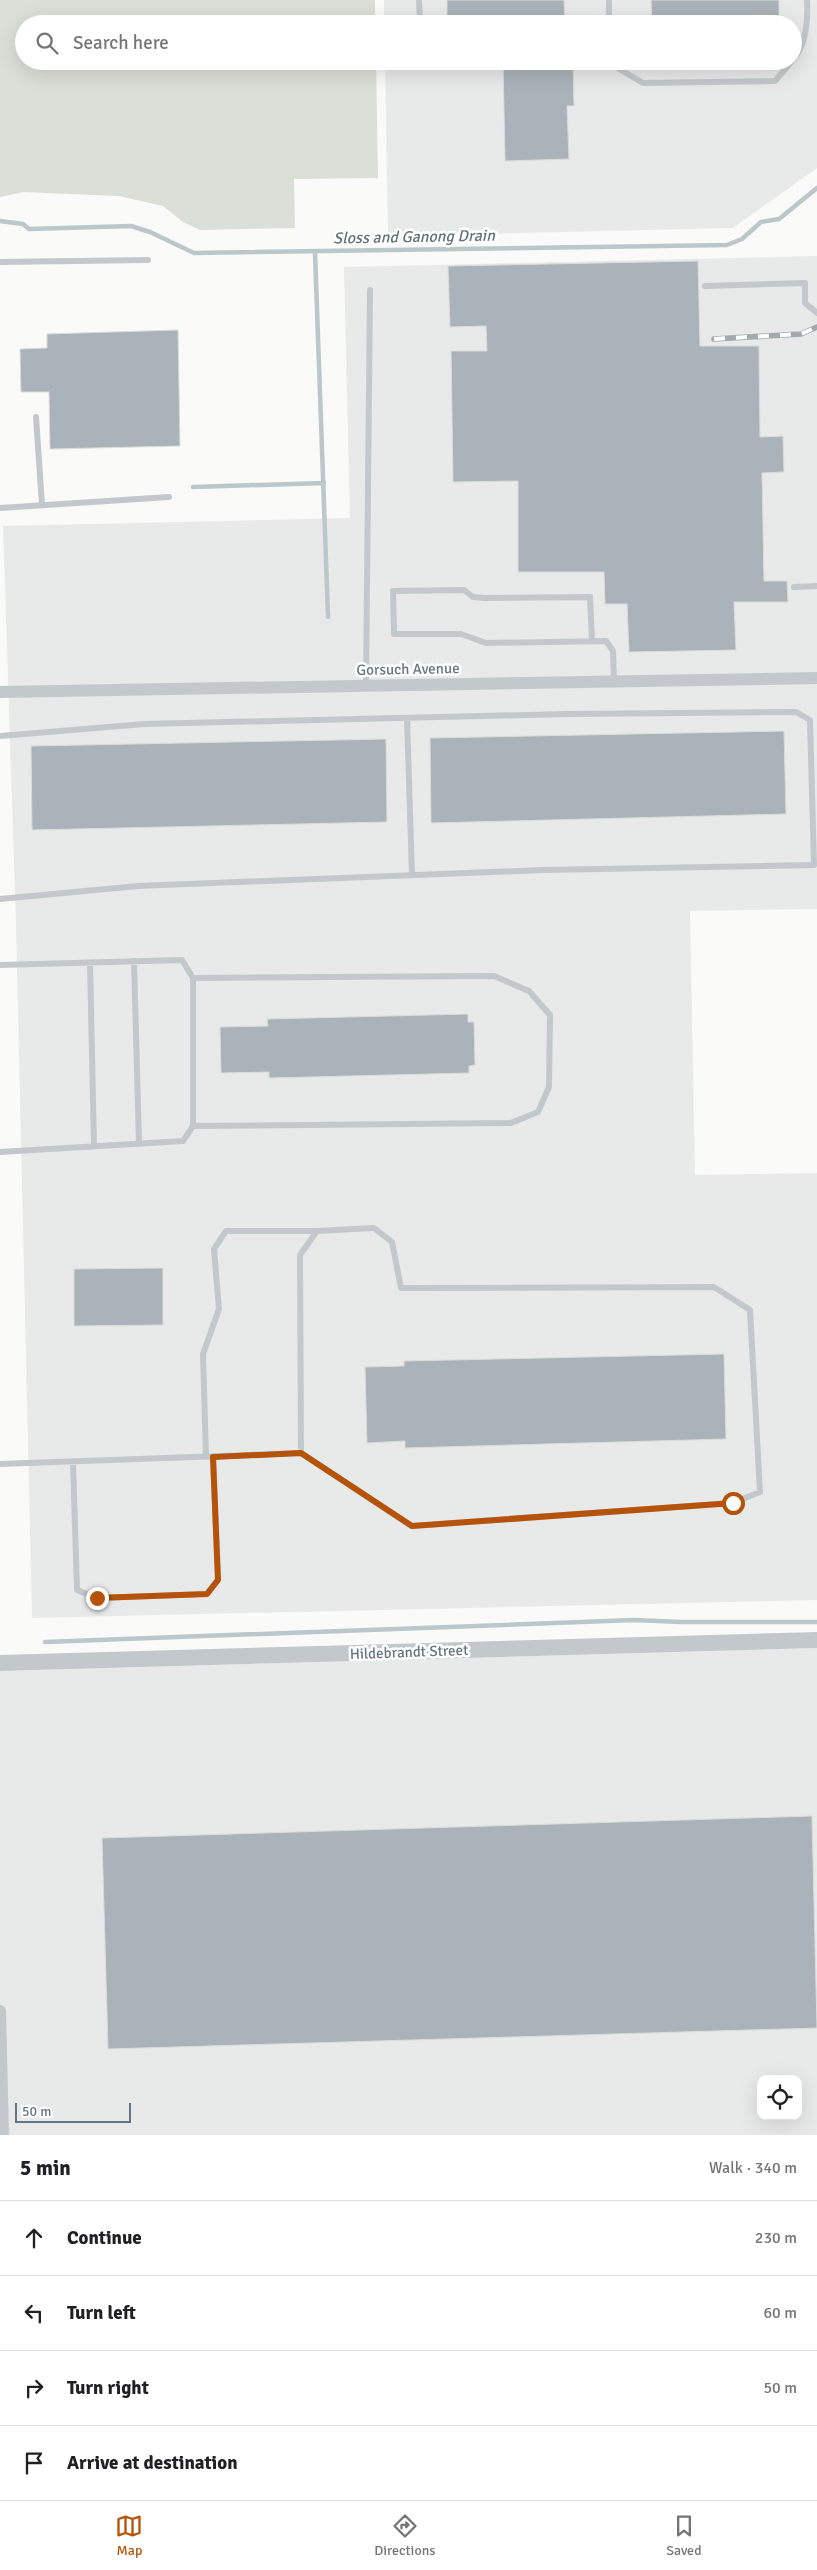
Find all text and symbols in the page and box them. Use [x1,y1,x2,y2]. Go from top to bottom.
search box [15,15,802,70]
icon: search [33,29,61,57]
text: Search here [73,31,169,55]
water label: Sloss and Ganong Drain [333,226,496,248]
street label: Gorsuch Avenue [356,659,460,679]
route start [722,1492,745,1515]
route end [86,1587,109,1610]
street label: Hildebrandt Street [349,1641,469,1663]
map controls [757,2075,802,2120]
button: locate [757,2075,802,2120]
scale bar [15,2100,131,2123]
text: 50 m [22,2103,51,2120]
text: 5 min [20,2155,71,2181]
text: Walk · 340 m [709,2158,797,2178]
icon: ahead [20,2224,48,2252]
text: Continue [67,2226,142,2250]
text: 230 m [755,2228,797,2248]
icon: left [20,2299,48,2327]
text: Turn left [67,2301,136,2325]
text: 60 m [763,2303,797,2323]
icon: right [20,2374,48,2402]
text: Turn right [67,2376,149,2400]
text: 50 m [763,2378,797,2398]
icon: arrive [20,2449,48,2477]
text: Arrive at destination [67,2451,238,2475]
tab: Map [115,2512,143,2559]
tab: Directions [374,2512,435,2559]
tab: Saved [666,2512,702,2559]

